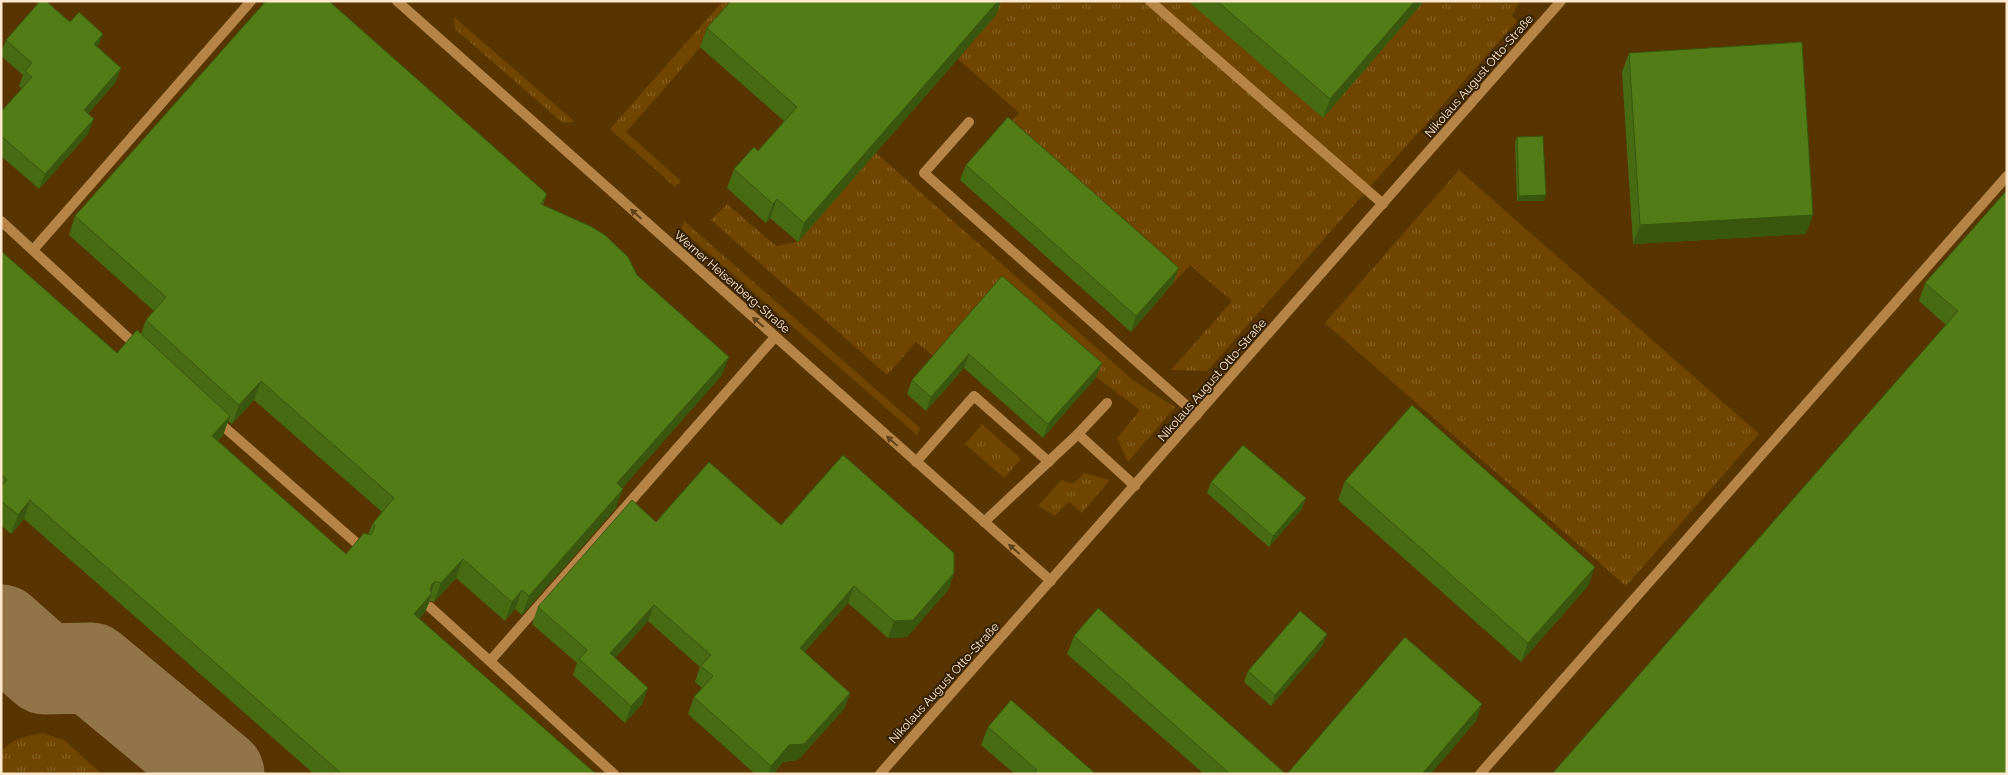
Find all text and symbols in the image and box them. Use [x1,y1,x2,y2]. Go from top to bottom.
street label: Nikolaus August Otto-Straße [1422,12,1536,140]
one-way arrow [631,208,643,220]
street label: Werner Heisenberg-Straße [671,228,793,336]
one-way arrow [752,316,764,328]
street label: Nikolaus August Otto-Straße [1155,316,1269,444]
one-way arrow [887,435,899,447]
one-way arrow [1009,543,1021,555]
street label: Nikolaus August Otto-Straße [886,620,1002,746]

